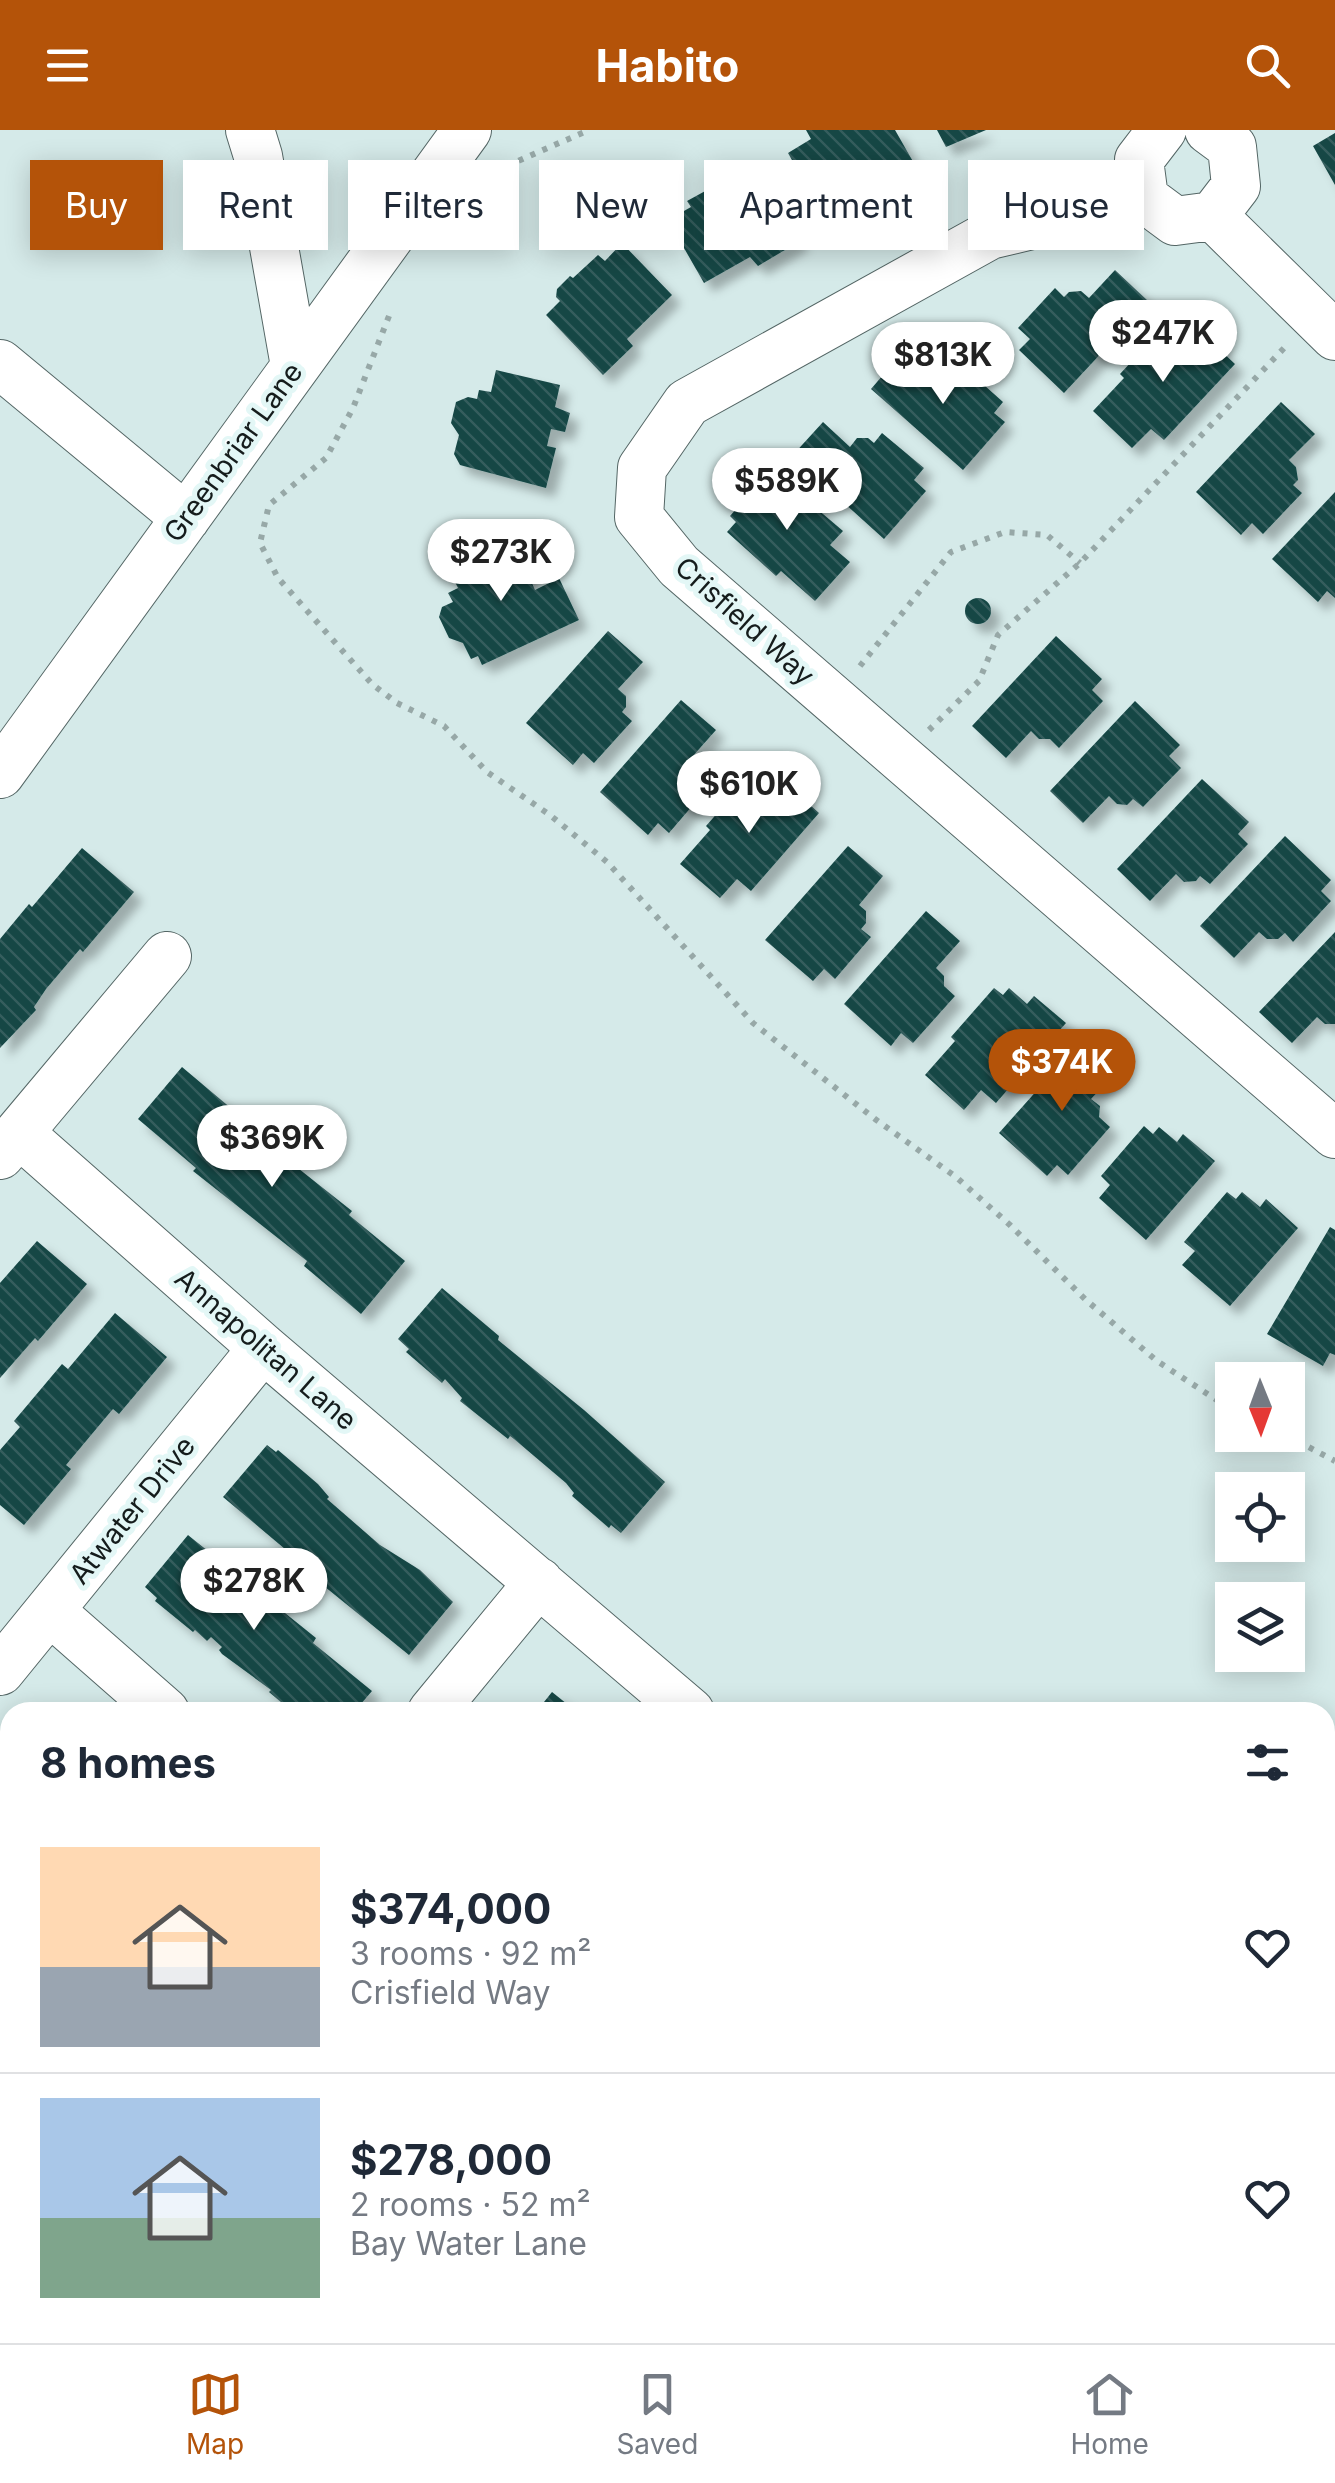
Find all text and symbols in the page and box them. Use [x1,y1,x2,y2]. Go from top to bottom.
icon: menu [40,38,95,93]
text: Habito [596,38,739,93]
icon: search [1240,38,1295,93]
chip: Buy [30,160,163,250]
chip: Rent [183,160,328,250]
chip: Filters [348,160,519,250]
chip: New [539,160,684,250]
chip: Apartment [704,160,948,250]
chip: House [968,160,1144,250]
pin: $247K [1093,300,1233,385]
text: $247K [1111,313,1215,352]
pin: $813K [873,322,1013,407]
text: $813K [893,335,993,374]
street label: Greenbriar Lane [156,356,310,548]
pin: $589K [717,448,857,533]
text: $589K [734,461,840,500]
pin: $273K [431,519,571,604]
text: $273K [450,532,552,571]
street label: Crisfield Way [668,550,822,692]
pin: $610K [679,751,819,836]
text: $610K [699,764,799,803]
pin: $374K [992,1029,1132,1114]
text: $374K [1010,1042,1114,1081]
pin: $369K [202,1105,342,1190]
text: $369K [219,1118,325,1157]
street label: Annapolitan Lane [168,1261,364,1437]
north arrow [1215,1362,1305,1452]
map controls [1215,1362,1305,1672]
street label: Atwater Drive [62,1429,202,1591]
button: locate [1215,1472,1305,1562]
pin: $278K [184,1548,324,1633]
text: $278K [202,1561,306,1600]
button: layers [1215,1582,1305,1672]
icon: filters [1240,1735,1295,1790]
text: 8 homes [40,1737,216,1788]
text: $374,000 [350,1883,551,1934]
icon: home [120,1887,240,2007]
icon: heart [1240,1920,1295,1975]
text: 3 rooms · 92 m² [350,1934,591,1973]
text: Crisfield Way [350,1973,551,2012]
text: $278,000 [350,2134,552,2185]
icon: home [120,2138,240,2258]
icon: heart [1240,2171,1295,2226]
text: 2 rooms · 52 m² [350,2185,591,2224]
text: Bay Water Lane [350,2224,587,2263]
tab: Map [186,2367,244,2461]
tab: Saved [616,2367,698,2461]
tab: Home [1070,2367,1149,2461]

